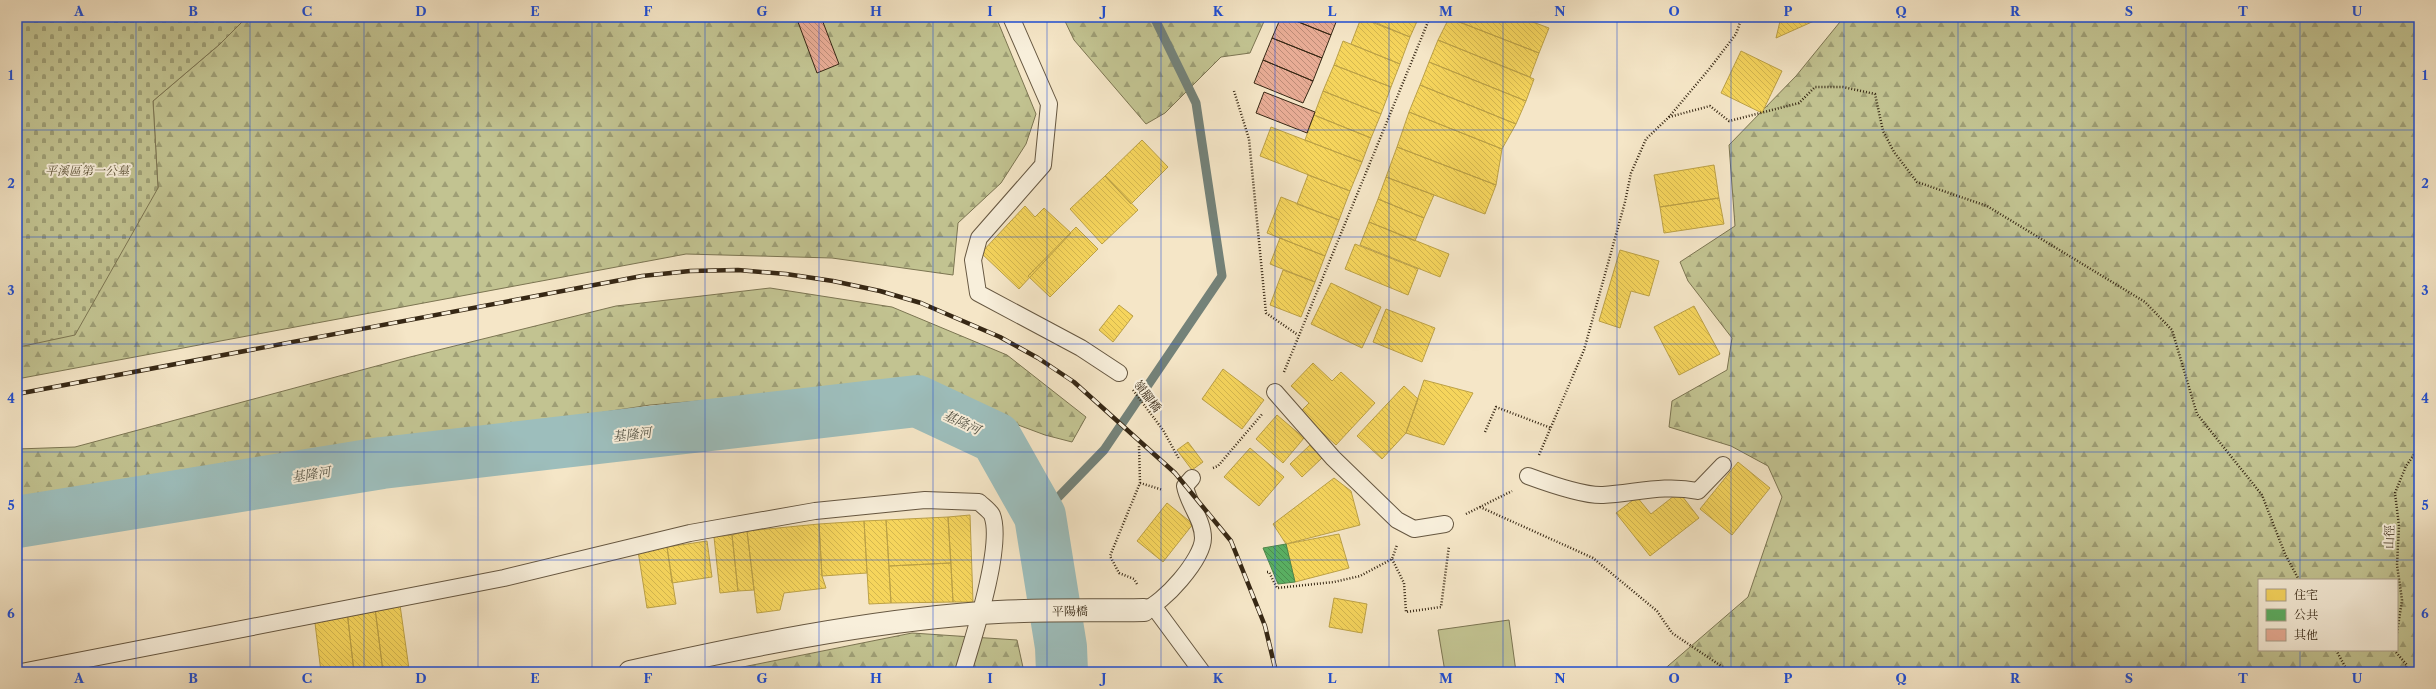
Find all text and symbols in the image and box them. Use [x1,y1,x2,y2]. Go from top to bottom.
text: A [73,3,85,19]
text: B [188,3,198,19]
text: C [302,3,312,19]
text: D [415,3,427,19]
text: E [530,3,540,19]
text: F [644,3,653,19]
text: G [756,3,768,19]
text: H [870,3,882,19]
text: I [987,3,993,19]
text: J [1099,3,1107,19]
text: K [1213,3,1224,19]
text: L [1328,3,1337,19]
text: M [1439,3,1453,19]
text: N [1554,3,1566,19]
text: O [1668,3,1680,19]
text: P [1784,3,1793,19]
text: Q [1895,3,1907,19]
text: R [2010,3,2021,19]
text: S [2125,3,2133,19]
text: T [2238,3,2248,19]
text: U [2352,3,2363,19]
text: 1 [8,67,14,83]
text: 1 [2422,67,2428,83]
park label: 平溪區第一公墓 [45,163,131,178]
text: 2 [7,175,15,191]
text: 2 [2421,175,2429,191]
text: 3 [7,282,15,298]
text: 3 [2421,282,2429,298]
street label: 嶺腳橋 [1131,377,1165,415]
text: 4 [7,390,15,406]
text: 4 [2421,390,2429,406]
water label: 基隆河 [941,407,985,438]
water label: 基隆河 [612,423,654,444]
water label: 基隆河 [290,463,333,485]
text: 5 [7,497,15,513]
text: 5 [2421,497,2429,513]
street label: 山徑 [2381,525,2397,549]
legend [2258,579,2398,651]
text: 住宅 [2294,587,2318,602]
street label: 平陽橋 [1052,603,1088,619]
text: 6 [7,605,15,621]
text: 6 [2421,605,2429,621]
text: 公共 [2294,607,2318,622]
text: 其他 [2294,627,2318,642]
text: A [73,670,85,686]
text: B [188,670,198,686]
text: C [302,670,312,686]
text: D [415,670,427,686]
text: E [530,670,540,686]
text: F [644,670,653,686]
text: G [756,670,768,686]
text: H [870,670,882,686]
text: I [987,670,993,686]
text: J [1099,670,1107,686]
text: K [1213,670,1224,686]
text: L [1328,670,1337,686]
text: M [1439,670,1453,686]
text: N [1554,670,1566,686]
text: O [1668,670,1680,686]
text: P [1784,670,1793,686]
text: Q [1895,670,1907,686]
text: R [2010,670,2021,686]
text: S [2125,670,2133,686]
text: T [2238,670,2248,686]
text: U [2352,670,2363,686]

